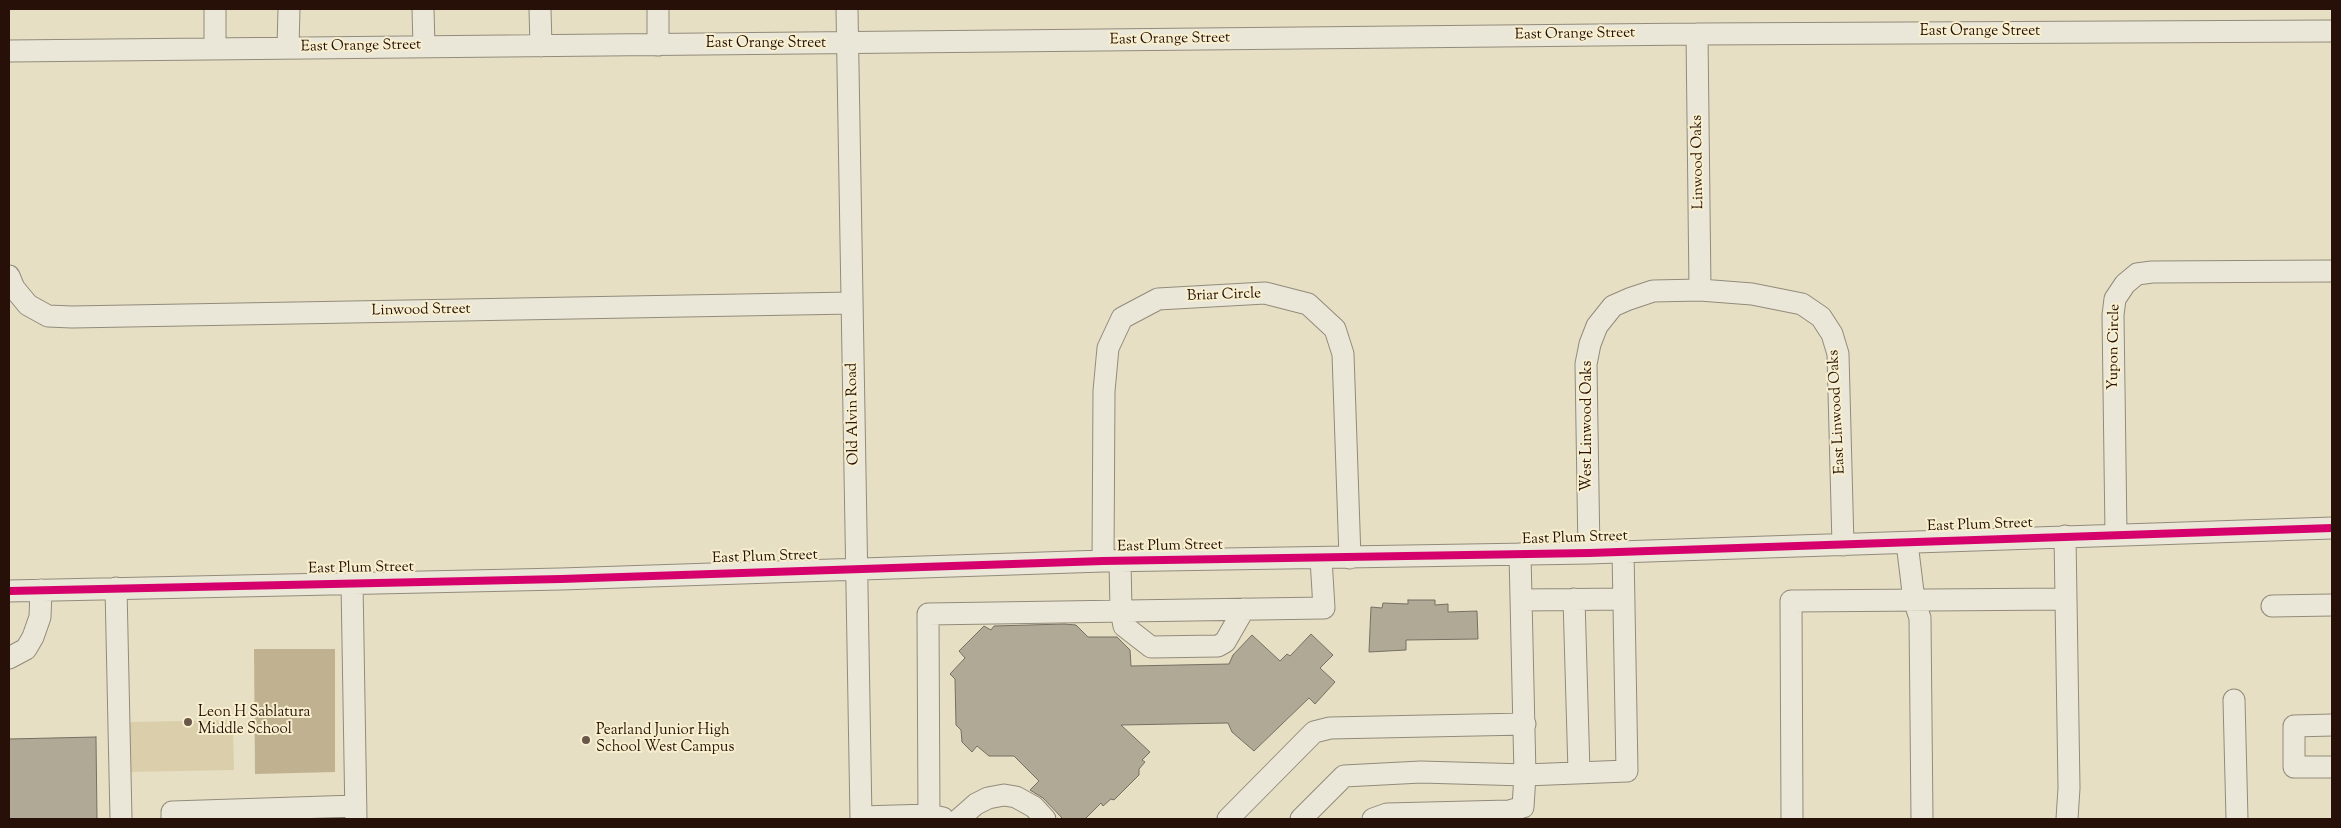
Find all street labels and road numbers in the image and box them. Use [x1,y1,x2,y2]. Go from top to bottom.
street label: East Orange Street [1920,23,2040,41]
street label: East Orange Street [1515,25,1635,45]
street label: East Orange Street [1110,30,1230,50]
street label: East Orange Street [706,35,826,53]
street label: East Orange Street [301,37,421,57]
street label: Linwood Oaks [1689,115,1709,209]
street label: Briar Circle [1187,286,1261,306]
street label: Linwood Street [371,301,471,321]
street label: Yupon Circle [2105,304,2125,390]
street label: East Linwood Oaks [1826,349,1850,475]
street label: West Linwood Oaks [1579,361,1597,491]
street label: Old Alvin Road [844,363,864,465]
street label: East Plum Street [1927,515,2033,537]
street label: East Plum Street [1522,528,1628,550]
street label: East Plum Street [1117,537,1223,557]
street label: East Plum Street [712,547,818,569]
street label: East Plum Street [308,559,414,579]

